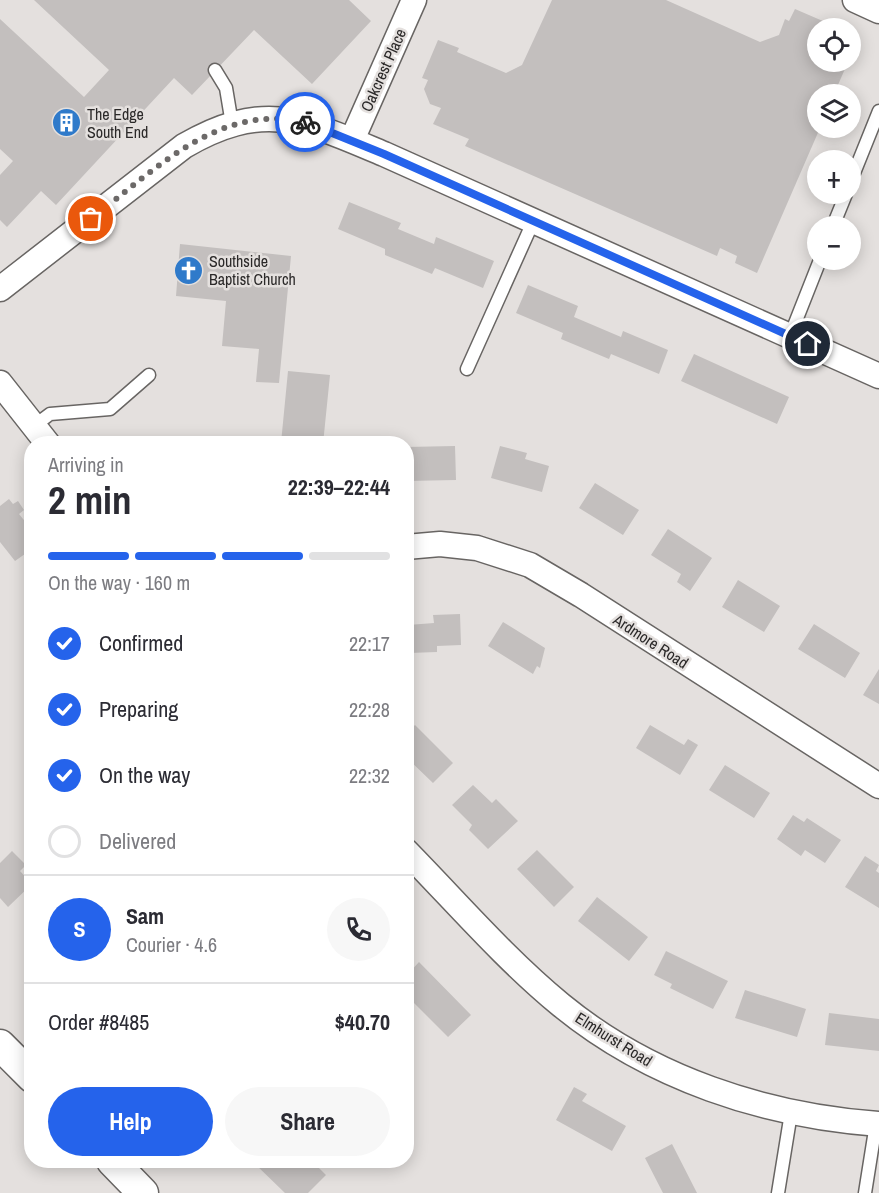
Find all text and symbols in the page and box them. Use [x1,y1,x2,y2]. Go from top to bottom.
map controls [807,18,861,270]
button: locate [807,18,861,72]
street label: Oakcrest Place [355,25,411,115]
button: layers [807,84,861,138]
courier [275,92,335,152]
place label: The Edge South End [87,103,148,143]
icon: bike [289,106,322,139]
building icon: The Edge South End [50,107,82,139]
button: + [807,150,861,204]
pin [65,193,116,244]
icon: bag [74,202,107,235]
button: − [807,216,861,270]
place label: Southside Baptist Church [209,250,296,290]
church icon: Southside Baptist Church [172,254,204,286]
pin [782,318,833,369]
icon: home [791,327,824,360]
text: Arriving in [48,451,124,478]
text: 22:39–22:44 [288,472,390,502]
text: 2 min [48,474,132,526]
text: On the way · 160 m [48,569,190,596]
street label: Ardmore Road [608,608,693,673]
icon: check [48,627,81,660]
text: Confirmed [99,628,183,658]
text: 22:17 [349,630,390,657]
icon: check [48,693,81,726]
text: Preparing [99,694,178,724]
text: 22:28 [349,696,390,723]
icon: check [48,759,81,792]
text: On the way [99,760,190,790]
text: 22:32 [349,762,390,789]
text: Delivered [99,826,176,856]
button: phone [327,898,390,961]
text: Sam [126,901,164,931]
text: S [73,914,86,944]
text: Courier · 4.6 [126,931,217,958]
text: Order #8485 [48,1007,149,1037]
text: $40.70 [335,1007,390,1037]
street label: Elmhurst Road [571,1007,657,1071]
button: Help [48,1087,213,1156]
button: Share [225,1087,390,1156]

